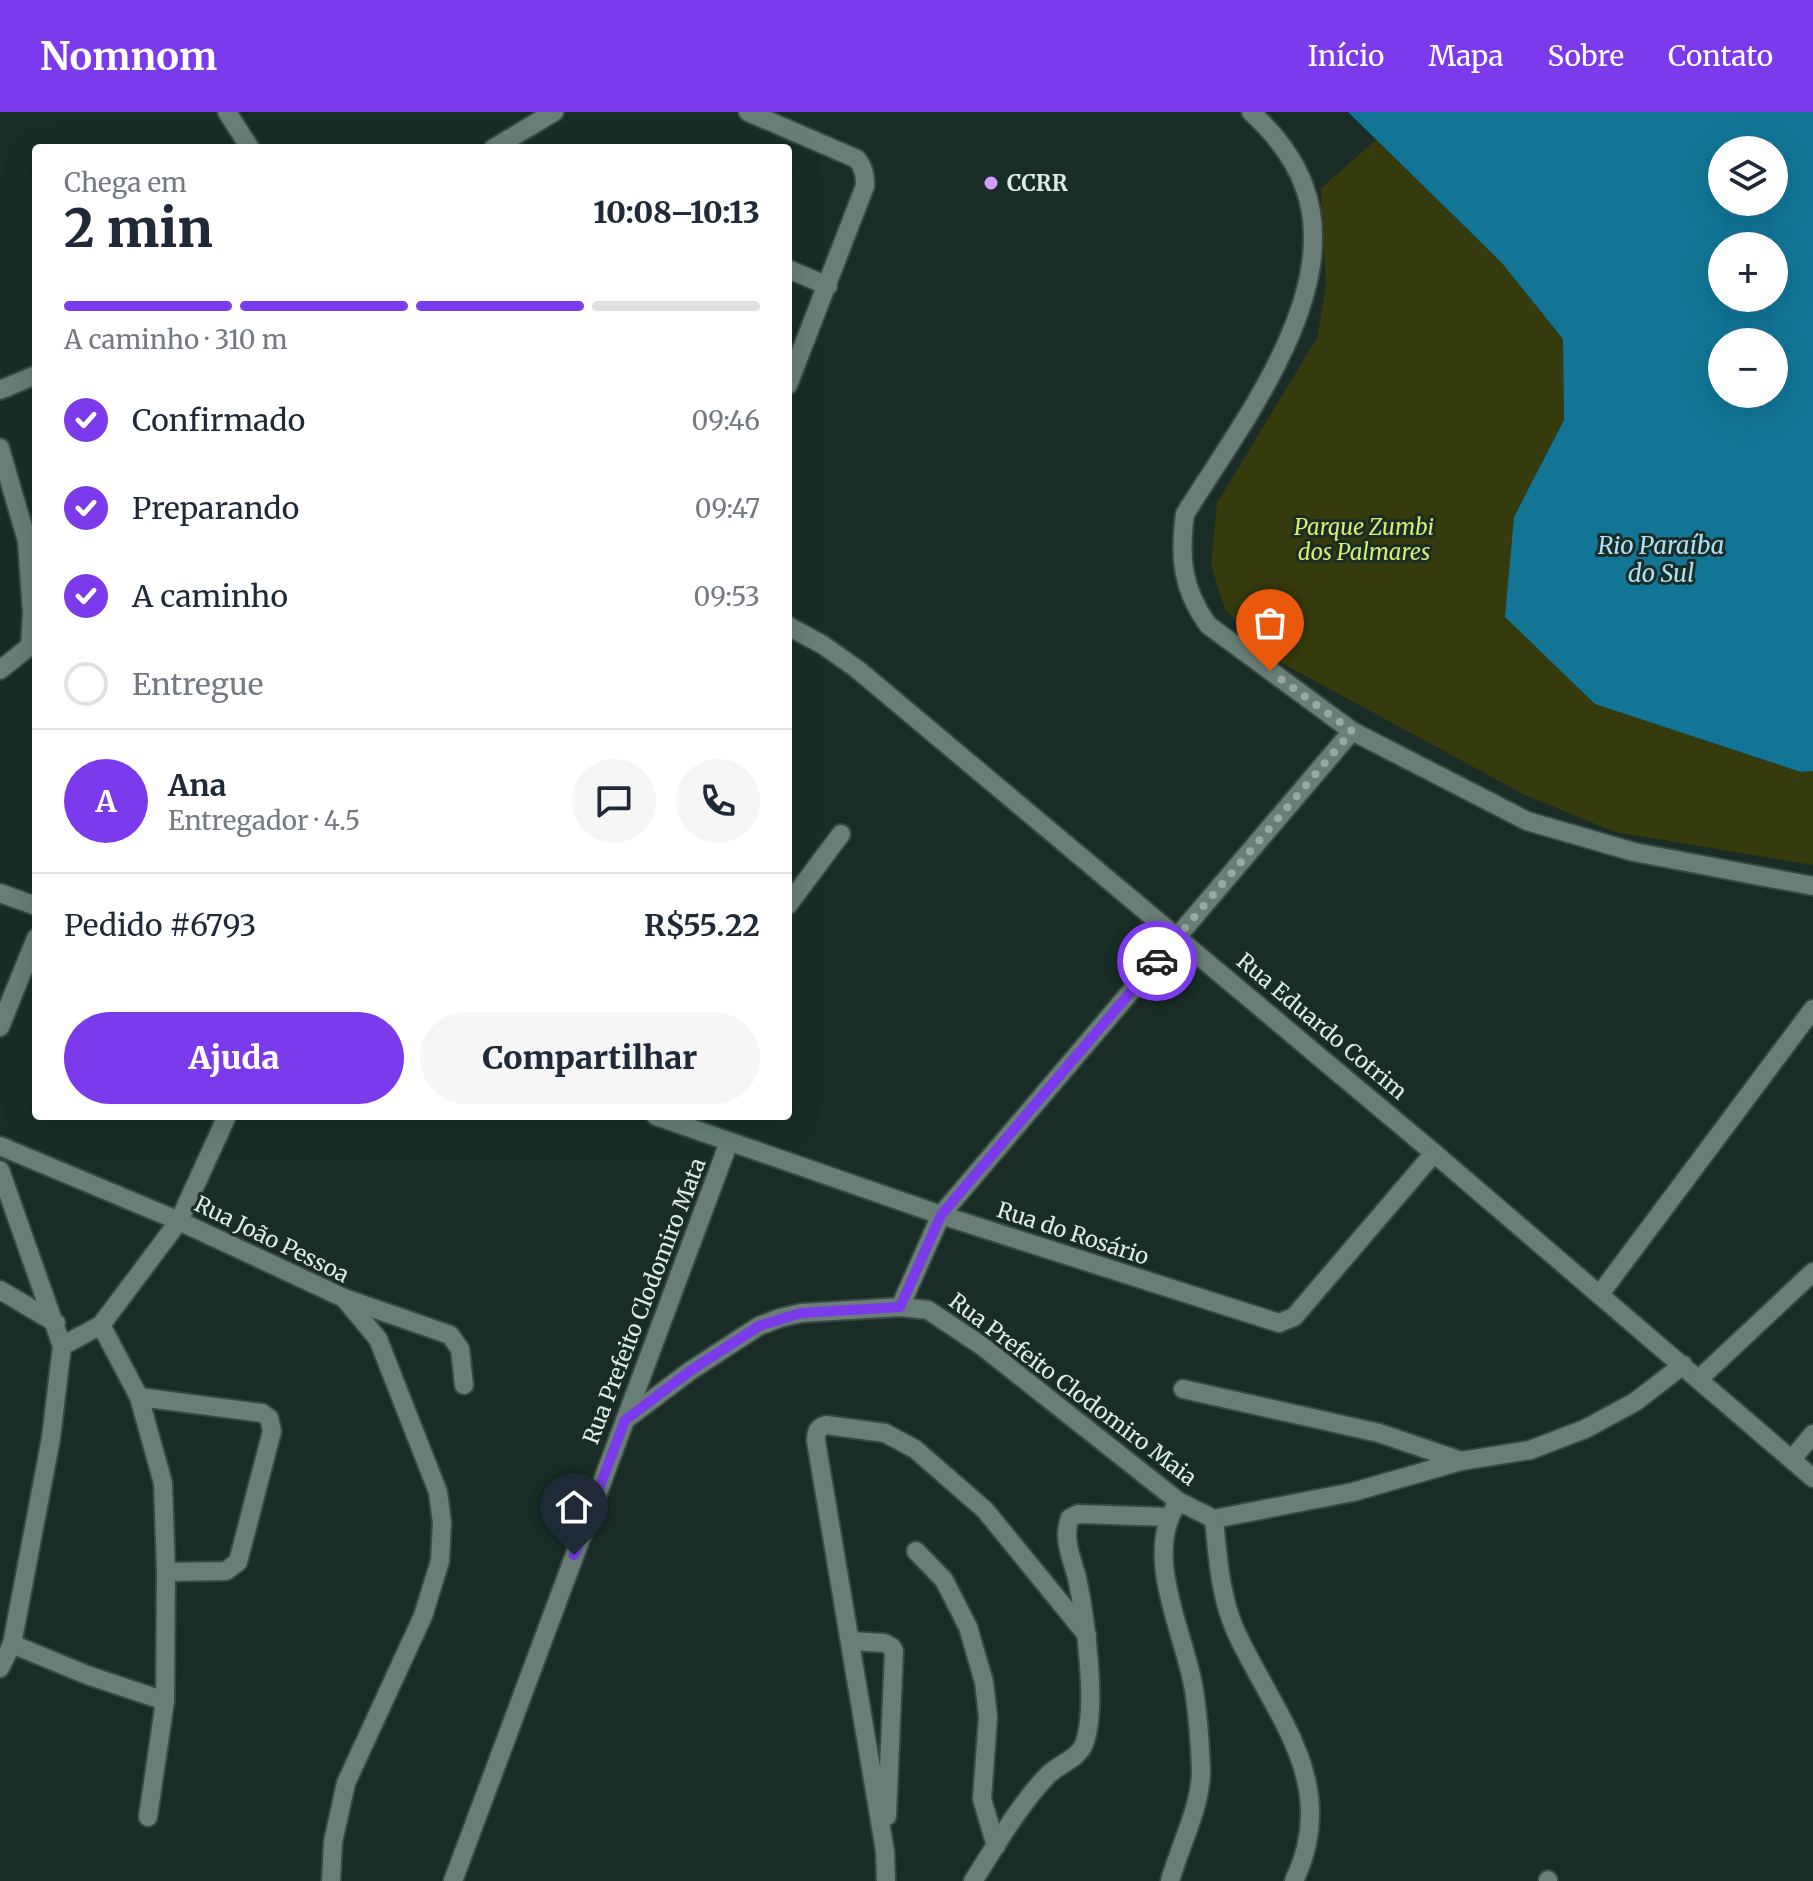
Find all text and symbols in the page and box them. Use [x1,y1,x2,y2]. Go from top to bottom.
text: Nomnom [40,33,217,80]
text: Início [1308,38,1384,74]
text: Mapa [1428,38,1503,74]
text: Sobre [1547,38,1624,74]
text: Contato [1668,38,1773,74]
map controls [1708,136,1788,408]
button: layers [1708,136,1788,216]
text: Chega em [64,166,187,199]
place label: CCRR [1007,169,1068,197]
marker: CCRR [982,174,1000,192]
text: 10:08–10:13 [593,193,760,231]
text: 2 min [64,196,213,261]
button: + [1708,232,1788,312]
text: A caminho · 310 m [64,323,288,356]
button: − [1708,328,1788,408]
icon: check [64,398,108,442]
text: Confirmado [132,401,305,439]
text: 09:46 [692,404,760,437]
icon: check [64,486,108,530]
text: Preparando [132,489,299,527]
text: 09:47 [695,492,760,525]
park label: Parque Zumbi dos Palmares [1294,513,1434,566]
water label: Rio Paraíba do Sul [1598,530,1724,589]
icon: check [64,574,108,618]
text: A caminho [132,577,288,615]
text: 09:53 [693,580,760,613]
pin [1236,589,1304,671]
icon: bag [1248,601,1292,645]
text: Entregue [132,665,263,703]
button: chat [572,759,656,843]
button: phone [676,759,760,843]
text: Ana [168,766,226,804]
text: A [95,782,117,820]
text: Entregador · 4.5 [168,804,360,837]
text: Pedido #6793 [64,906,256,944]
text: R$55.22 [644,906,760,944]
courier [1117,921,1197,1001]
icon: car [1135,939,1179,983]
street label: Rua Eduardo Cotrim [1231,947,1413,1106]
button: Ajuda [64,1012,404,1104]
button: Compartilhar [420,1012,760,1104]
street label: Rua Prefeito Clodomiro Mata [576,1154,712,1448]
street label: Rua João Pessoa [190,1190,354,1289]
street label: Rua do Rosário [994,1195,1153,1271]
street label: Rua Prefeito Clodomiro Maia [944,1287,1203,1491]
pin [540,1473,608,1555]
icon: home [552,1485,596,1529]

